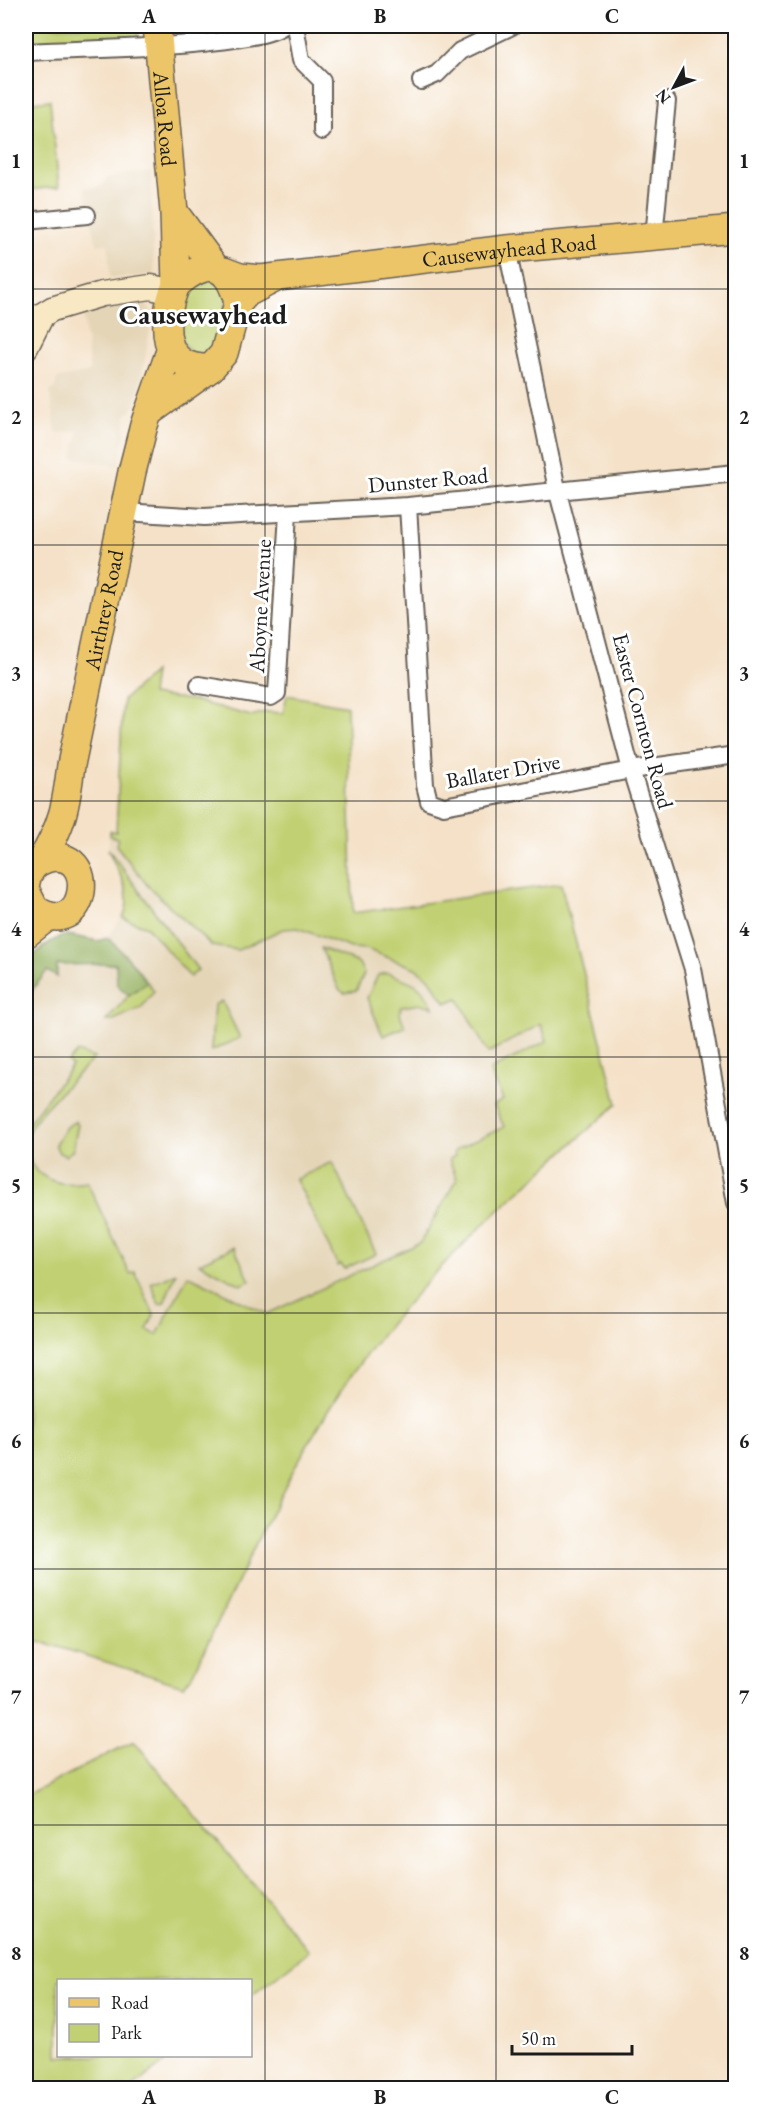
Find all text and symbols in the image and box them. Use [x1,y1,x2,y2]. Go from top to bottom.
text: A [141,3,157,29]
text: B [374,3,386,29]
text: C [605,3,619,29]
north arrow [644,57,704,117]
street label: Alloa Road [147,69,184,168]
text: N [651,85,675,108]
text: 1 [11,148,21,174]
text: 1 [739,148,749,174]
street label: Causewayhead Road [420,227,598,274]
district label: Causewayhead [119,296,288,332]
text: 2 [11,404,22,430]
text: 2 [739,404,750,430]
street label: Dunster Road [367,460,490,500]
street label: Aboyne Avenue [242,538,278,675]
street label: Airthrey Road [76,546,130,674]
street label: Easter Cornton Road [606,630,681,813]
text: 3 [11,660,21,686]
text: 3 [739,660,749,686]
street label: Ballater Drive [444,747,563,795]
text: 4 [11,916,22,942]
text: 4 [739,916,750,942]
text: 5 [11,1172,21,1198]
text: 5 [739,1172,749,1198]
text: 6 [11,1428,22,1454]
text: 6 [739,1428,750,1454]
text: 7 [11,1684,22,1710]
text: 7 [739,1684,750,1710]
text: 8 [11,1940,21,1966]
text: 8 [739,1940,749,1966]
legend [57,1979,252,2057]
text: Road [111,1991,150,2014]
scale bar [512,2018,632,2056]
text: Park [111,2021,142,2044]
text: 50 m [521,2027,556,2050]
text: A [141,2084,157,2110]
text: B [374,2084,386,2110]
text: C [605,2084,619,2110]

